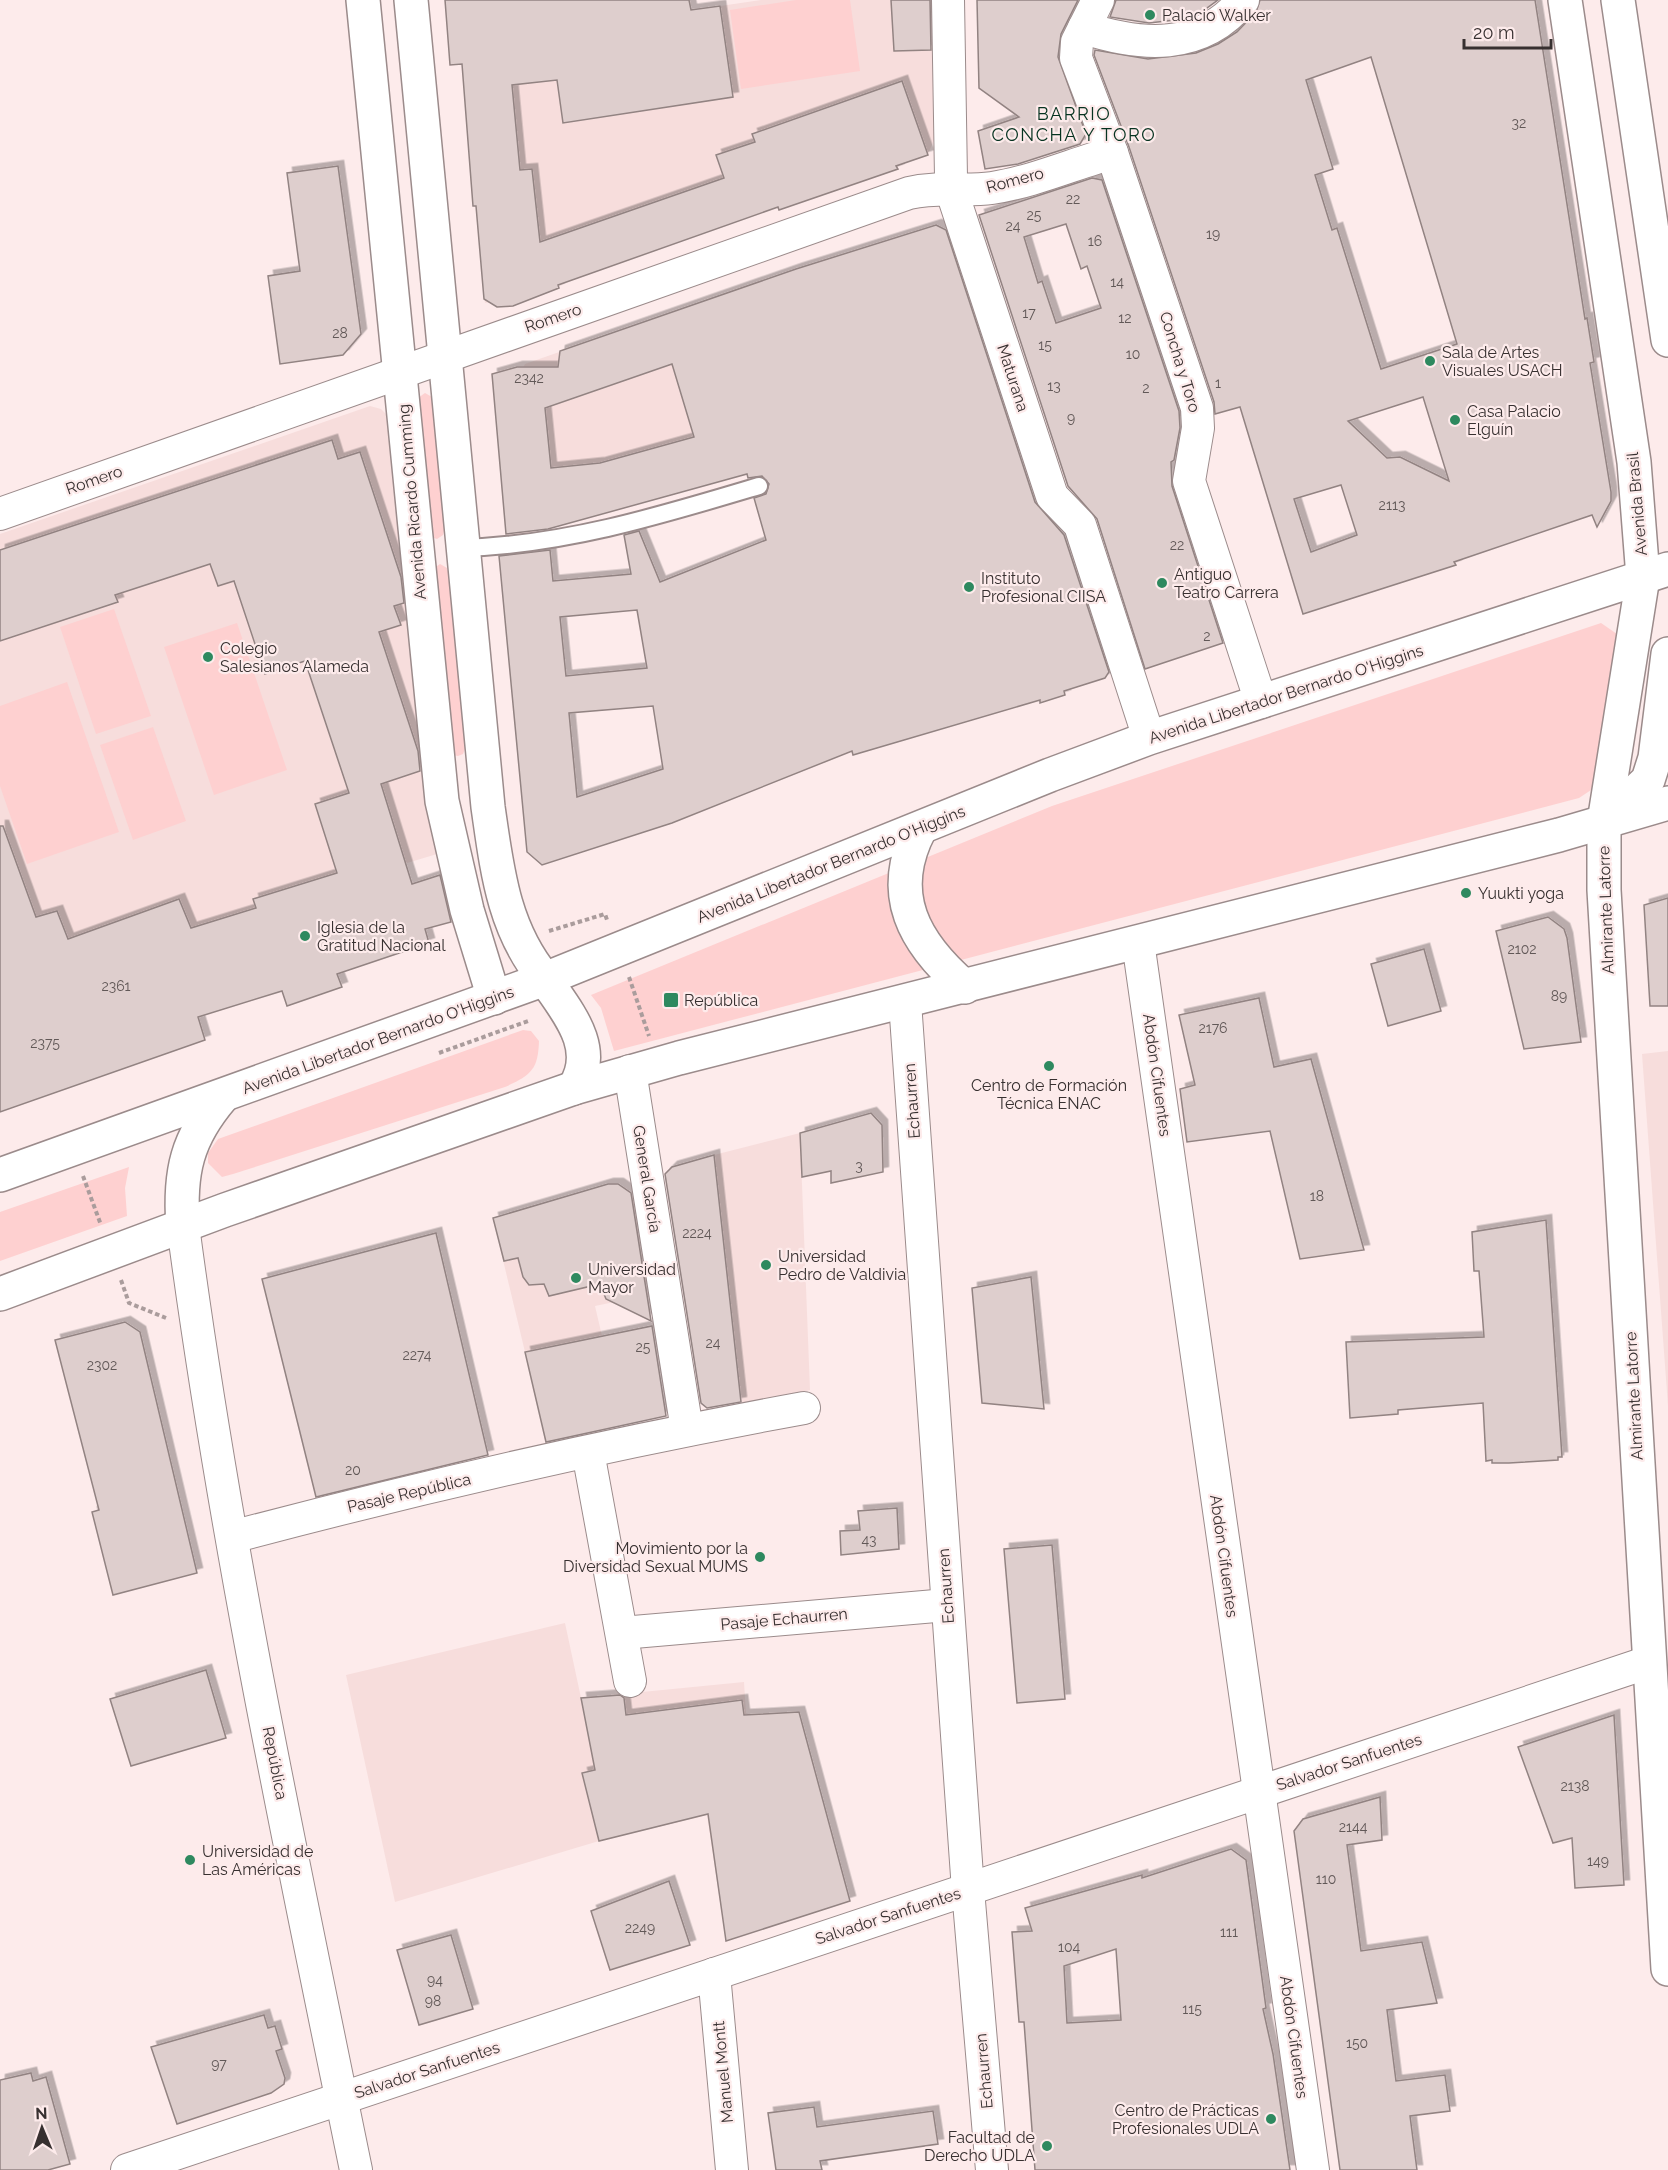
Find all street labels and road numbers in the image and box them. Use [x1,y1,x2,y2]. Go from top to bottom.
street label: Romero [984,163,1046,197]
street label: Romero [522,299,584,337]
street label: Concha y Toro [1156,309,1204,415]
street label: Maturana [993,342,1033,414]
street label: Avenida Ricardo Cumming [394,403,430,601]
street label: Avenida Brasil [1623,451,1651,557]
street label: Romero [63,461,125,499]
street label: Avenida Libertador Bernardo O'Higgins [1146,640,1426,747]
street label: Avenida Libertador Bernardo O'Higgins [694,801,968,927]
street label: Almirante Latorre [1594,845,1618,975]
street label: Avenida Libertador Bernardo O'Higgins [240,982,517,1098]
street label: Abdón Cifuentes [1139,1012,1175,1138]
street label: Echaurren [900,1063,924,1139]
street label: General García [629,1124,665,1234]
street label: Almirante Latorre [1621,1331,1647,1461]
street label: Pasaje República [345,1470,473,1516]
street label: Abdón Cifuentes [1206,1493,1242,1619]
street label: Echaurren [934,1548,958,1624]
street label: Pasaje Echaurren [720,1604,848,1634]
street label: República [259,1725,291,1801]
street label: Salvador Sanfuentes [1274,1729,1424,1794]
street label: Salvador Sanfuentes [813,1883,963,1948]
street label: Abdón Cifuentes [1276,1974,1312,2100]
street label: Manuel Montt [709,2020,737,2124]
street label: Echaurren [971,2033,997,2109]
street label: Salvador Sanfuentes [352,2037,502,2102]

